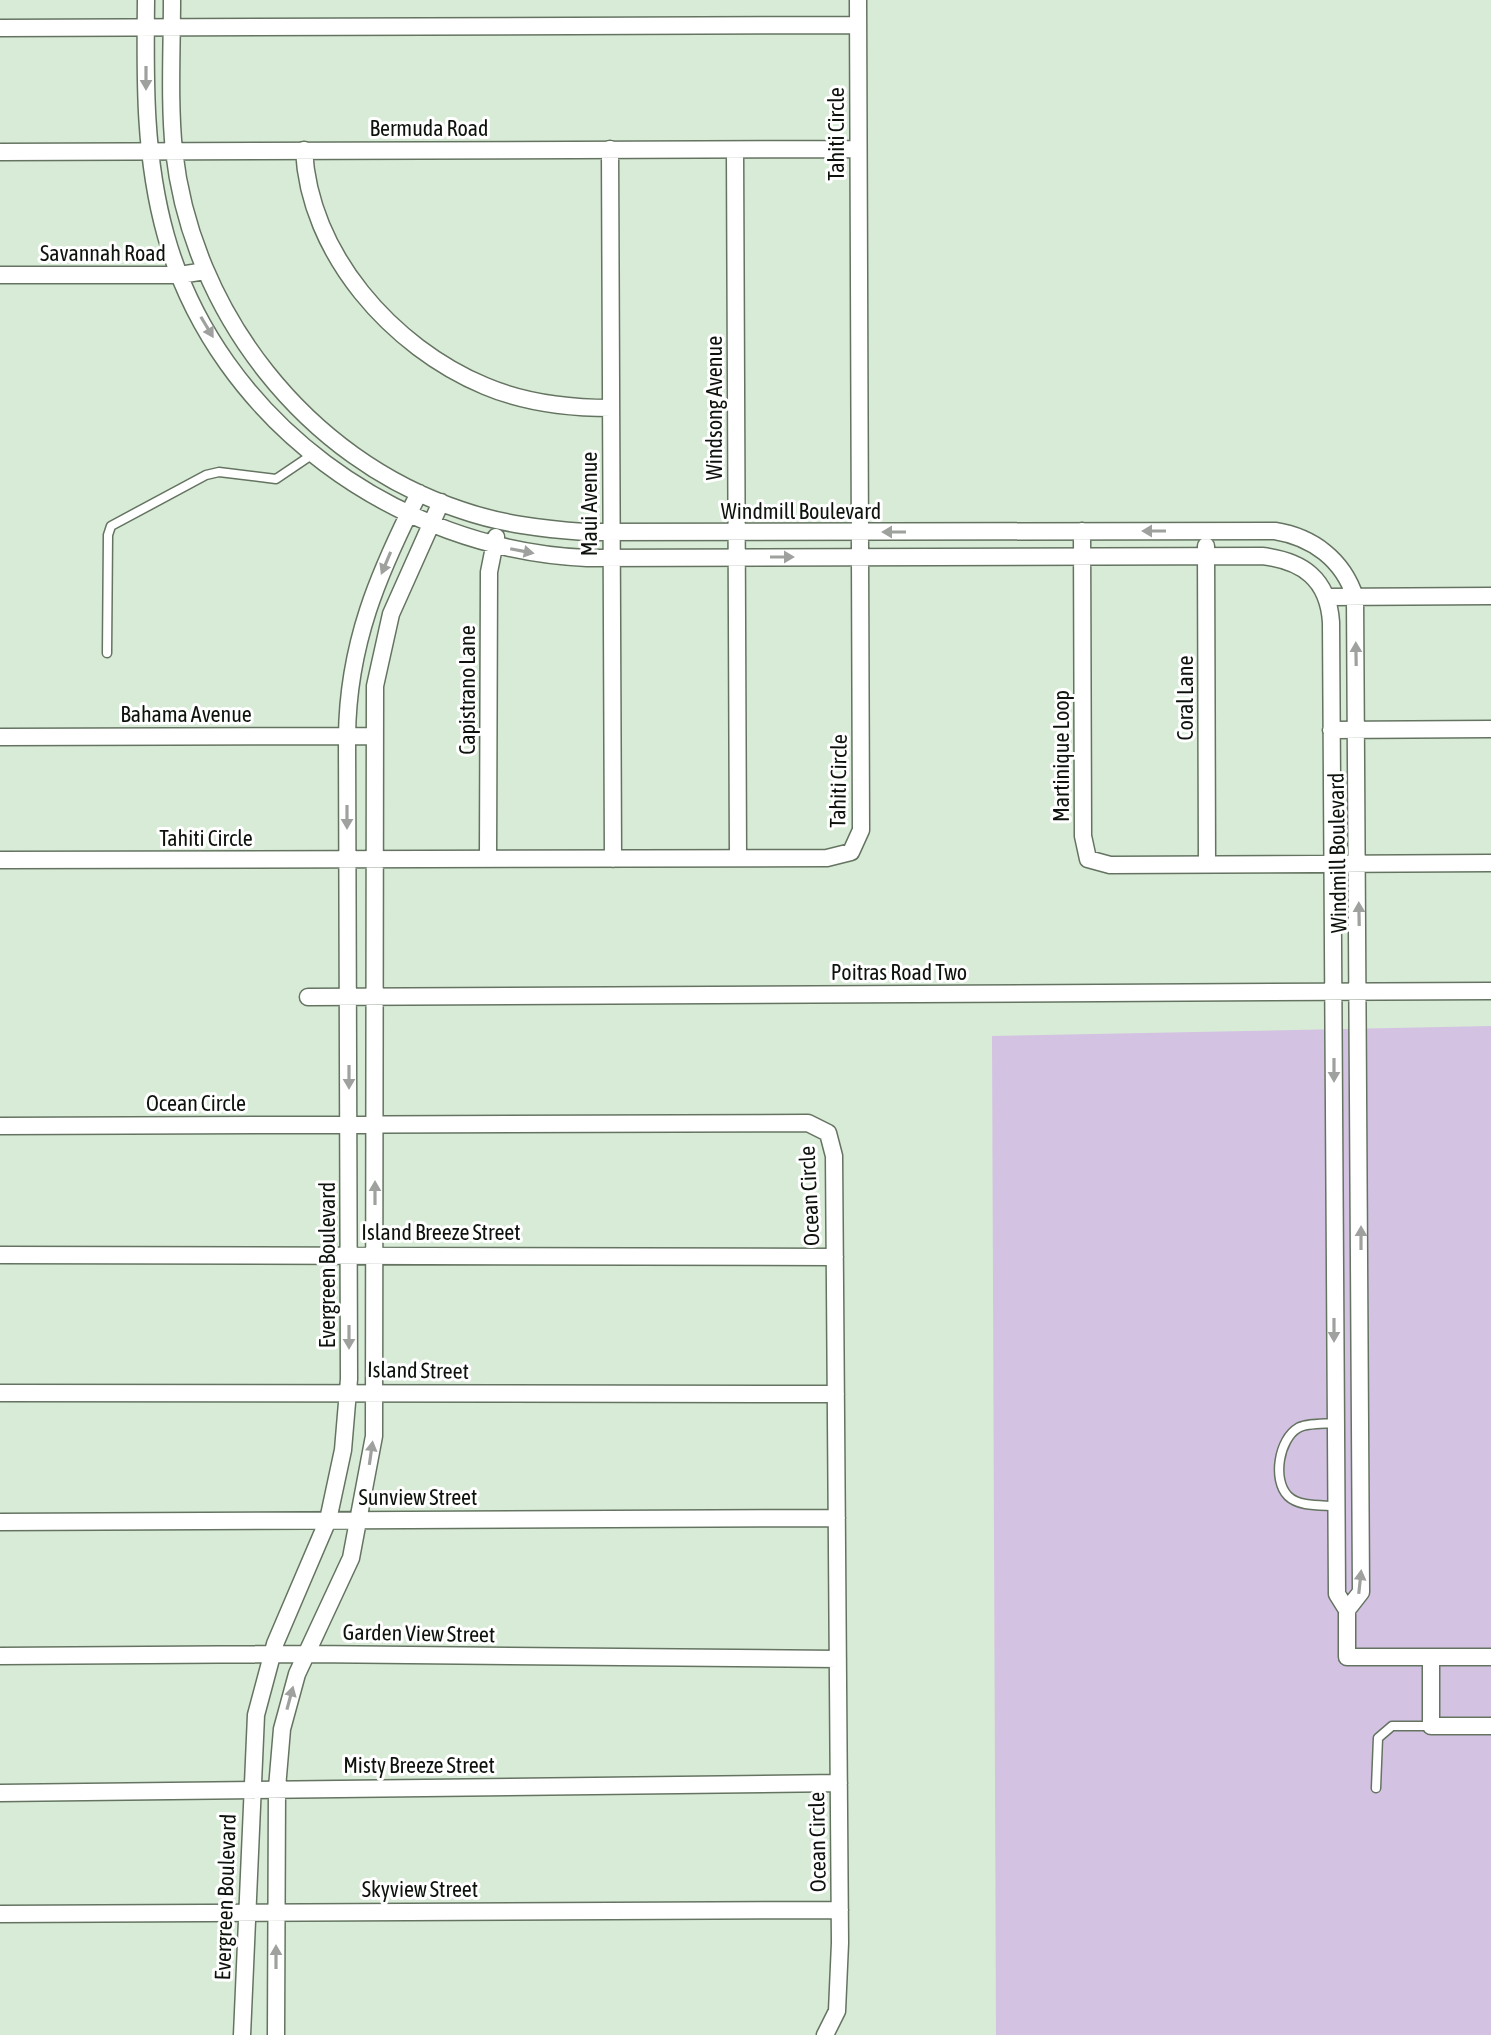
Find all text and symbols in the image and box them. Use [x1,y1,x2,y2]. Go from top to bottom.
one-way arrow [140,66,152,91]
street label: Tahiti Circle [823,87,849,181]
street label: Bermuda Road [369,115,489,141]
street label: Savannah Road [40,240,166,266]
one-way arrow [200,316,214,338]
street label: Windsong Avenue [701,336,727,480]
street label: Maui Avenue [576,452,602,556]
street label: Windmill Boulevard [721,498,881,524]
one-way arrow [1141,525,1166,537]
one-way arrow [881,526,906,538]
one-way arrow [510,545,535,558]
one-way arrow [770,551,795,563]
one-way arrow [379,552,393,575]
street label: Capistrano Lane [454,625,480,755]
one-way arrow [1350,641,1362,666]
street label: Coral Lane [1172,656,1198,740]
street label: Martinique Loop [1048,690,1074,822]
street label: Bahama Avenue [120,701,252,727]
street label: Tahiti Circle [824,734,852,828]
street label: Windmill Boulevard [1323,773,1351,933]
one-way arrow [341,805,353,830]
street label: Tahiti Circle [159,825,253,851]
one-way arrow [1353,901,1365,926]
street label: Poitras Road Two [831,959,967,985]
one-way arrow [1328,1058,1340,1083]
one-way arrow [343,1065,355,1090]
street label: Ocean Circle [146,1090,246,1116]
street label: Ocean Circle [793,1145,825,1247]
one-way arrow [369,1180,381,1205]
street label: Evergreen Boulevard [314,1182,340,1348]
street label: Island Breeze Street [361,1219,521,1245]
one-way arrow [1355,1225,1368,1250]
one-way arrow [1328,1318,1340,1343]
one-way arrow [343,1325,355,1350]
street label: Island Street [367,1356,469,1384]
one-way arrow [365,1440,378,1465]
street label: Sunview Street [359,1484,477,1510]
one-way arrow [1353,1569,1366,1594]
street label: Garden View Street [343,1619,495,1647]
one-way arrow [284,1686,297,1710]
street label: Misty Breeze Street [343,1752,495,1778]
street label: Ocean Circle [803,1792,831,1892]
street label: Evergreen Boulevard [209,1813,241,1981]
street label: Skyview Street [362,1876,478,1902]
one-way arrow [270,1944,282,1969]

